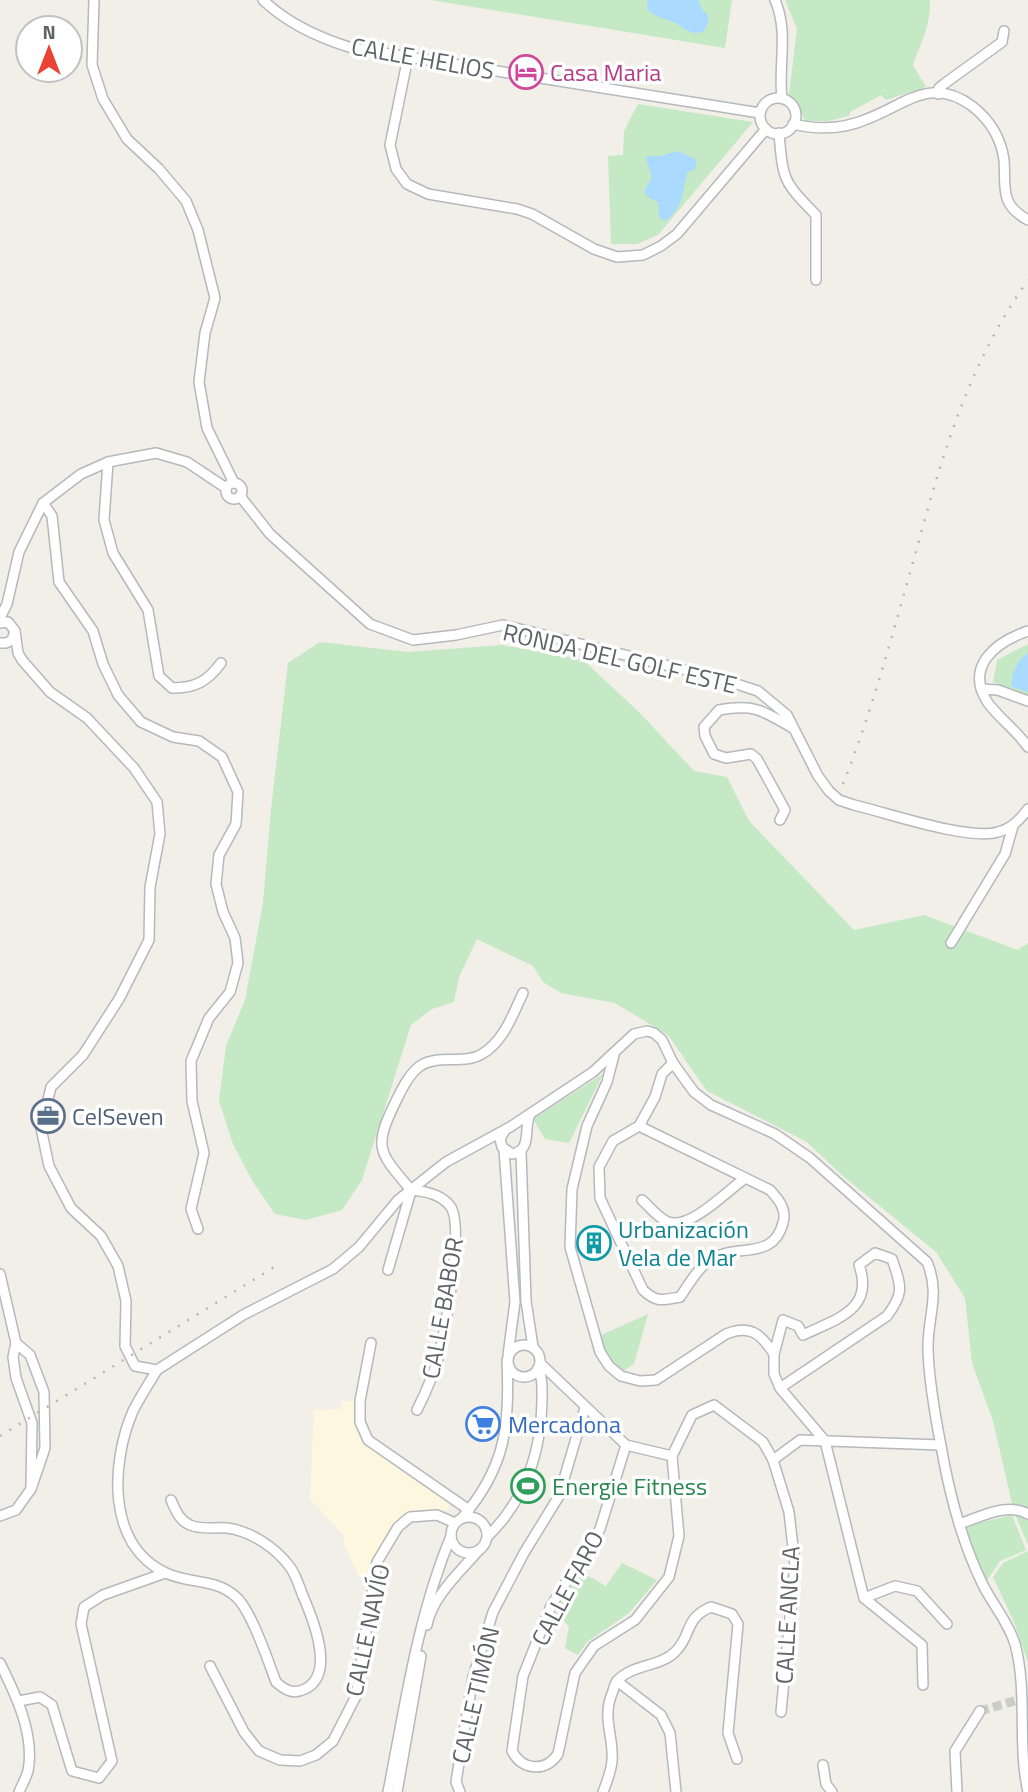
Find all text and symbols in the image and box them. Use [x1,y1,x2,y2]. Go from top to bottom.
north arrow [14,14,84,84]
text: N [42,17,56,46]
street label: CALLE HELIOS [349,28,497,88]
hotel icon: Casa Maria [507,53,545,91]
place label: Casa Maria [550,54,661,90]
street label: RONDA DEL GOLF ESTE [499,614,741,702]
office icon: CelSeven [29,1097,67,1135]
place label: CelSeven [72,1098,164,1134]
place label: Urbanización Vela de Mar [618,1211,749,1275]
building icon: Urbanización Vela de Mar [575,1224,613,1262]
street label: CALLE BABOR [412,1234,472,1382]
supermarket icon: Mercadona [464,1405,502,1443]
place label: Mercadona [508,1406,621,1442]
sports icon: Energie Fitness [509,1467,547,1505]
place label: Energie Fitness [552,1468,707,1504]
street label: CALLE FARO [522,1524,612,1652]
street label: CALLE ANCLA [765,1545,809,1685]
street label: CALLE NAVÍO [335,1560,399,1700]
street label: CALLE TIMÓN [442,1623,508,1767]

